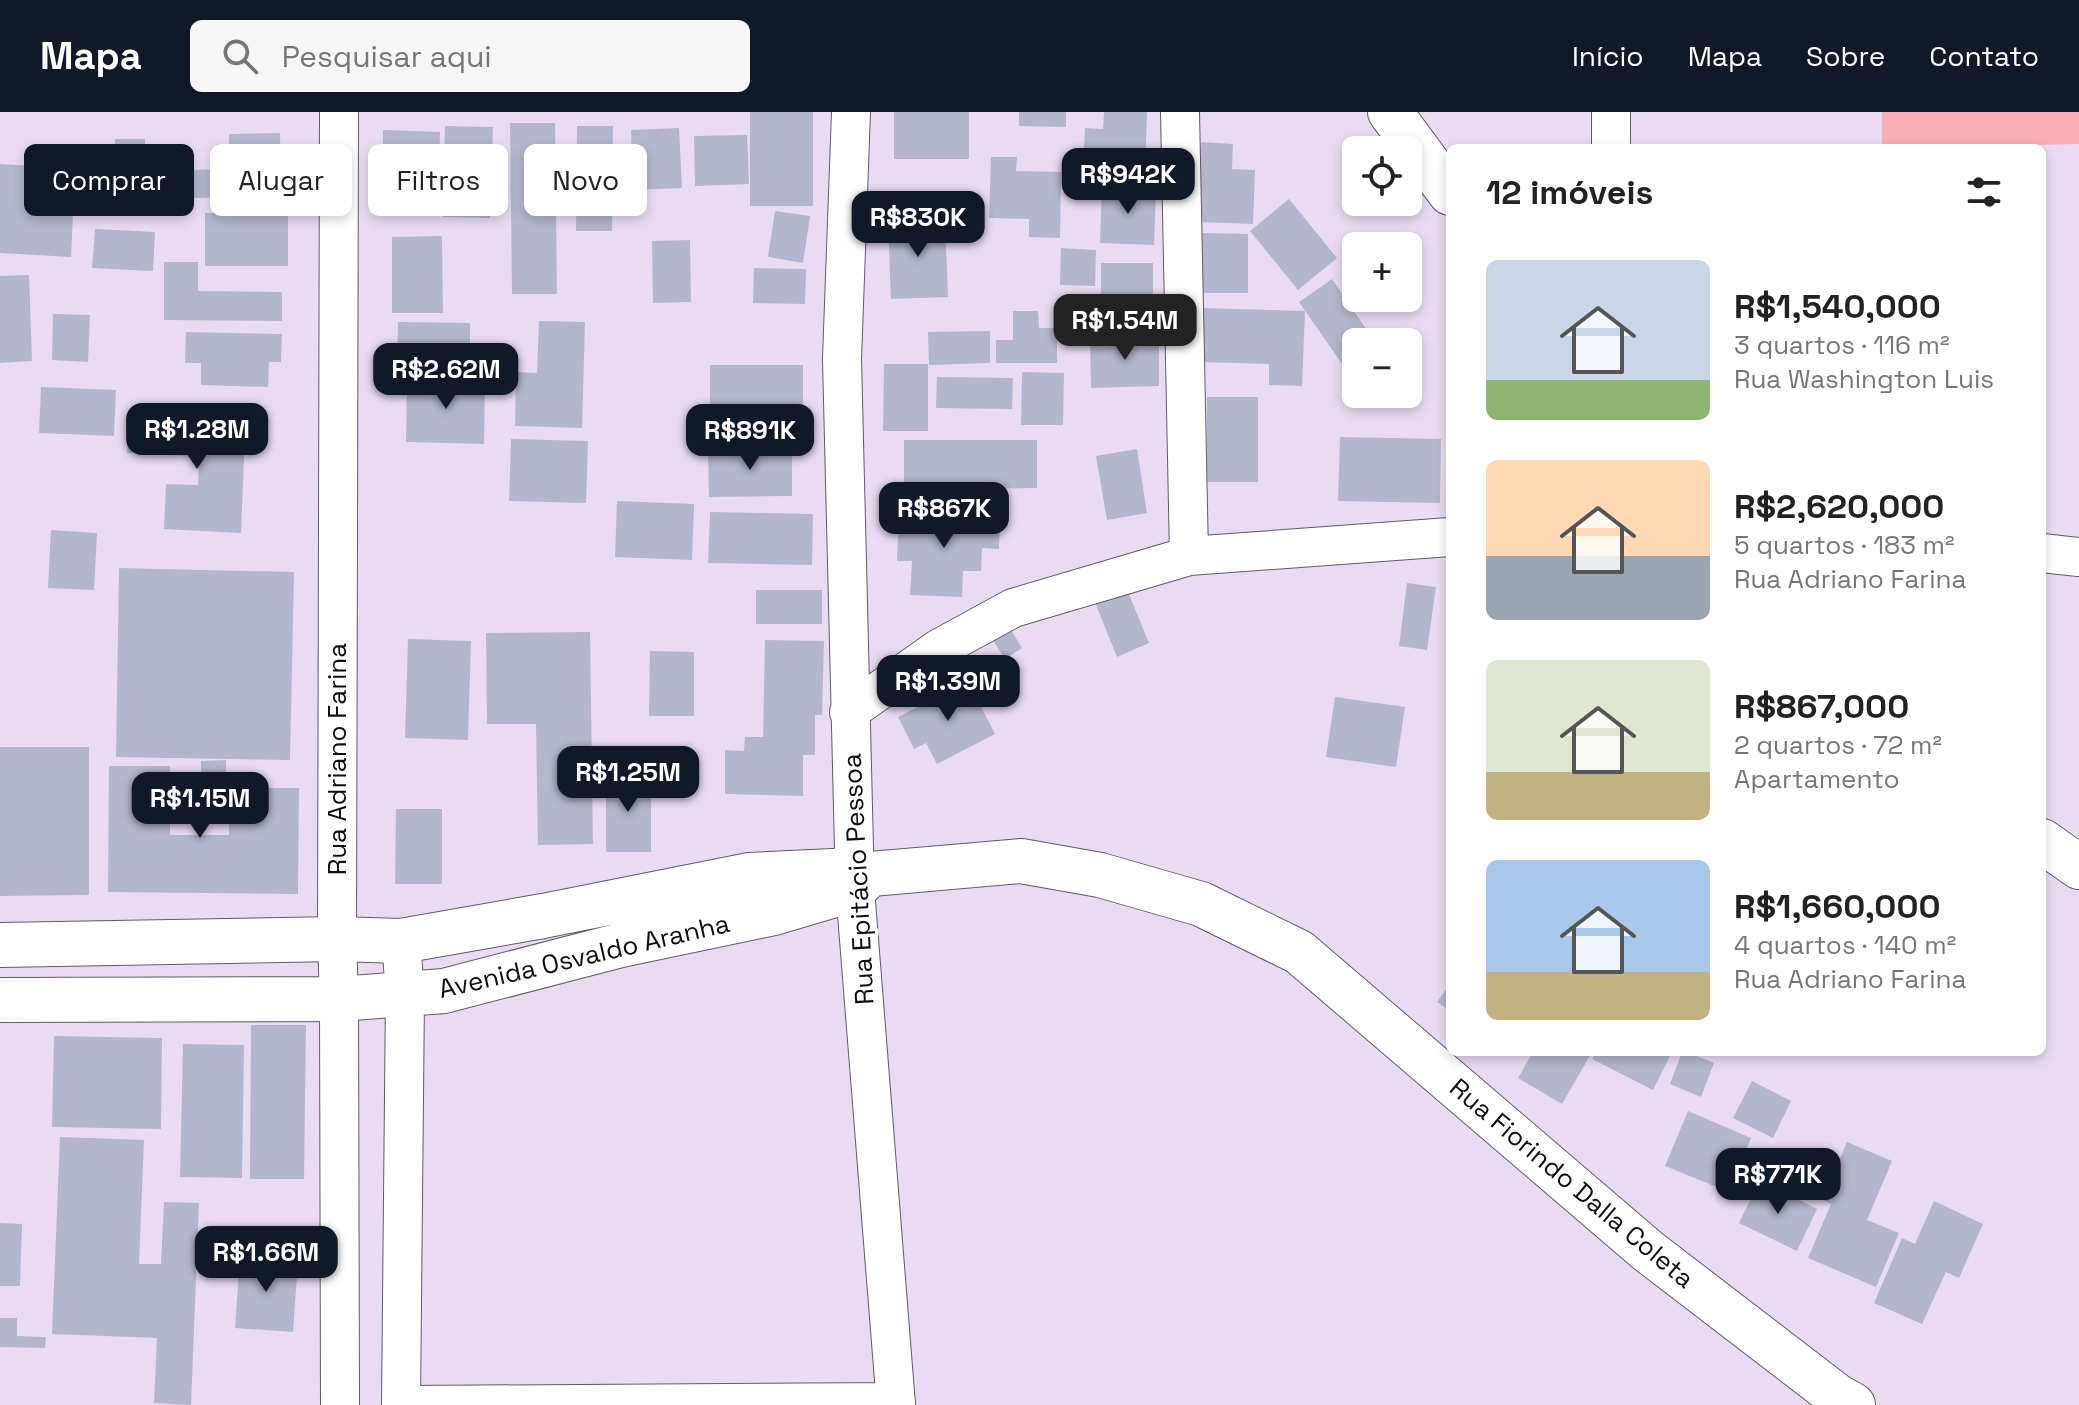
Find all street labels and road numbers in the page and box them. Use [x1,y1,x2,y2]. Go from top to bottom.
street label: Rua Adriano Farina [320,643,354,875]
street label: Rua Epitácio Pessoa [834,752,882,1006]
street label: Avenida Osvaldo Aranha [435,906,733,1006]
street label: Rua Fiorindo Dalla Coleta [1443,1071,1701,1296]

